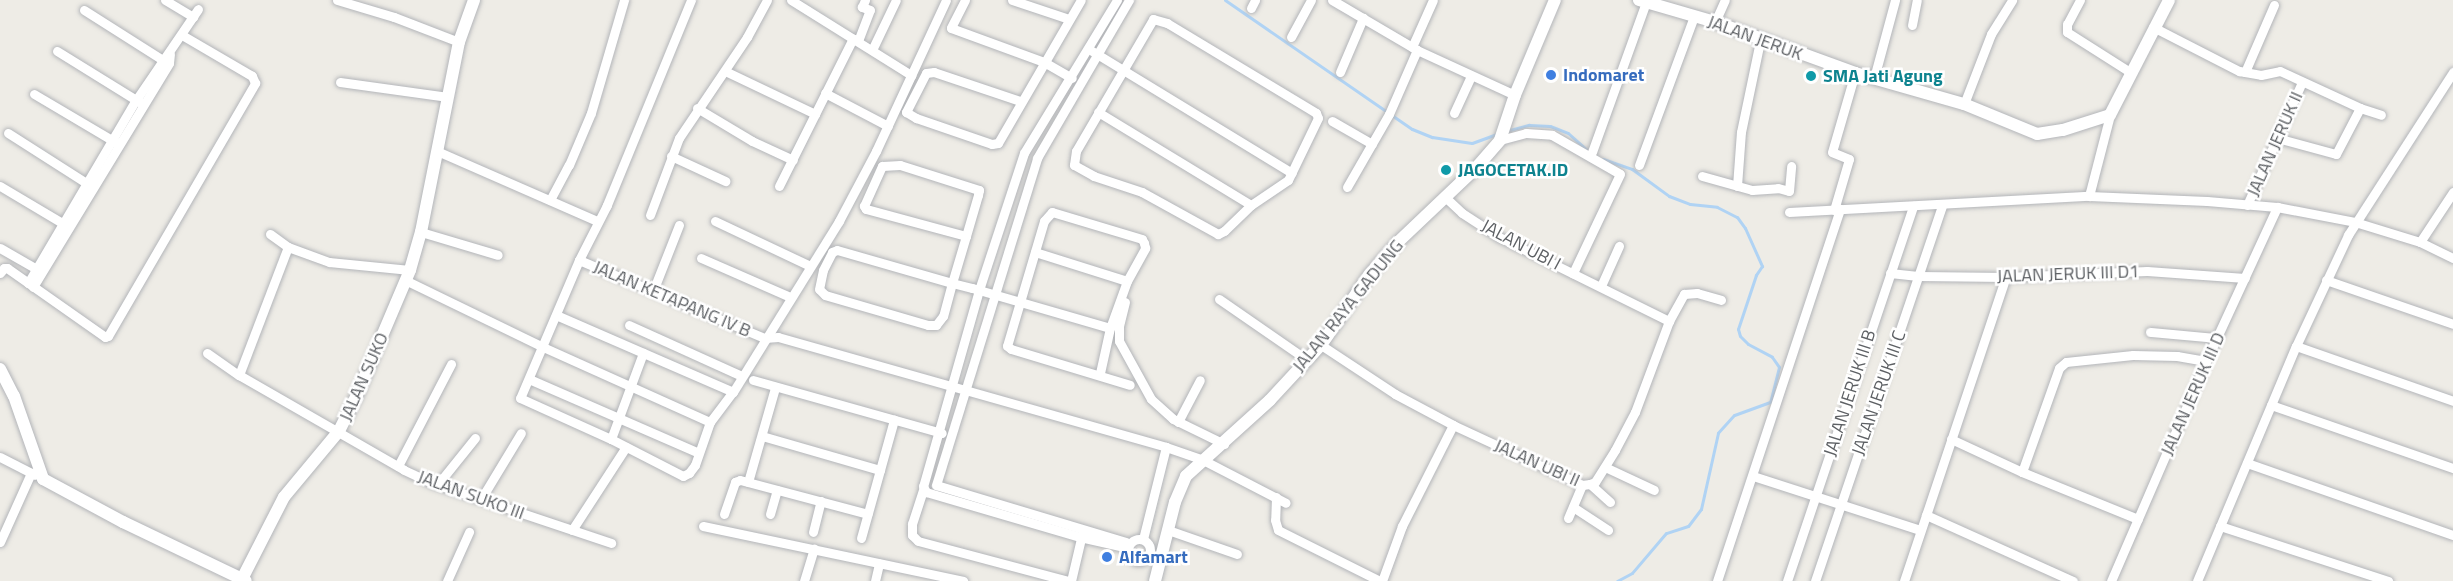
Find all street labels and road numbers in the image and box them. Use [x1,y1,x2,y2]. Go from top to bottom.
street label: JALAN JERUK [1705,11,1805,65]
street label: JALAN JERUK II [2242,88,2308,200]
street label: JALAN UBI I [1478,215,1564,275]
street label: JALAN RAYA GADUNG [1288,235,1408,377]
street label: JALAN KETAPANG IV B [590,256,754,342]
street label: JALAN JERUK III D1 [1996,261,2140,287]
street label: JALAN JERUK III B [1819,327,1881,459]
street label: JALAN JERUK III C [1848,328,1910,458]
street label: JALAN SUKO [335,329,393,425]
street label: JALAN JERUK III D [2156,329,2230,459]
street label: JALAN UBI II [1491,435,1583,491]
street label: JALAN SUKO III [415,466,527,524]

